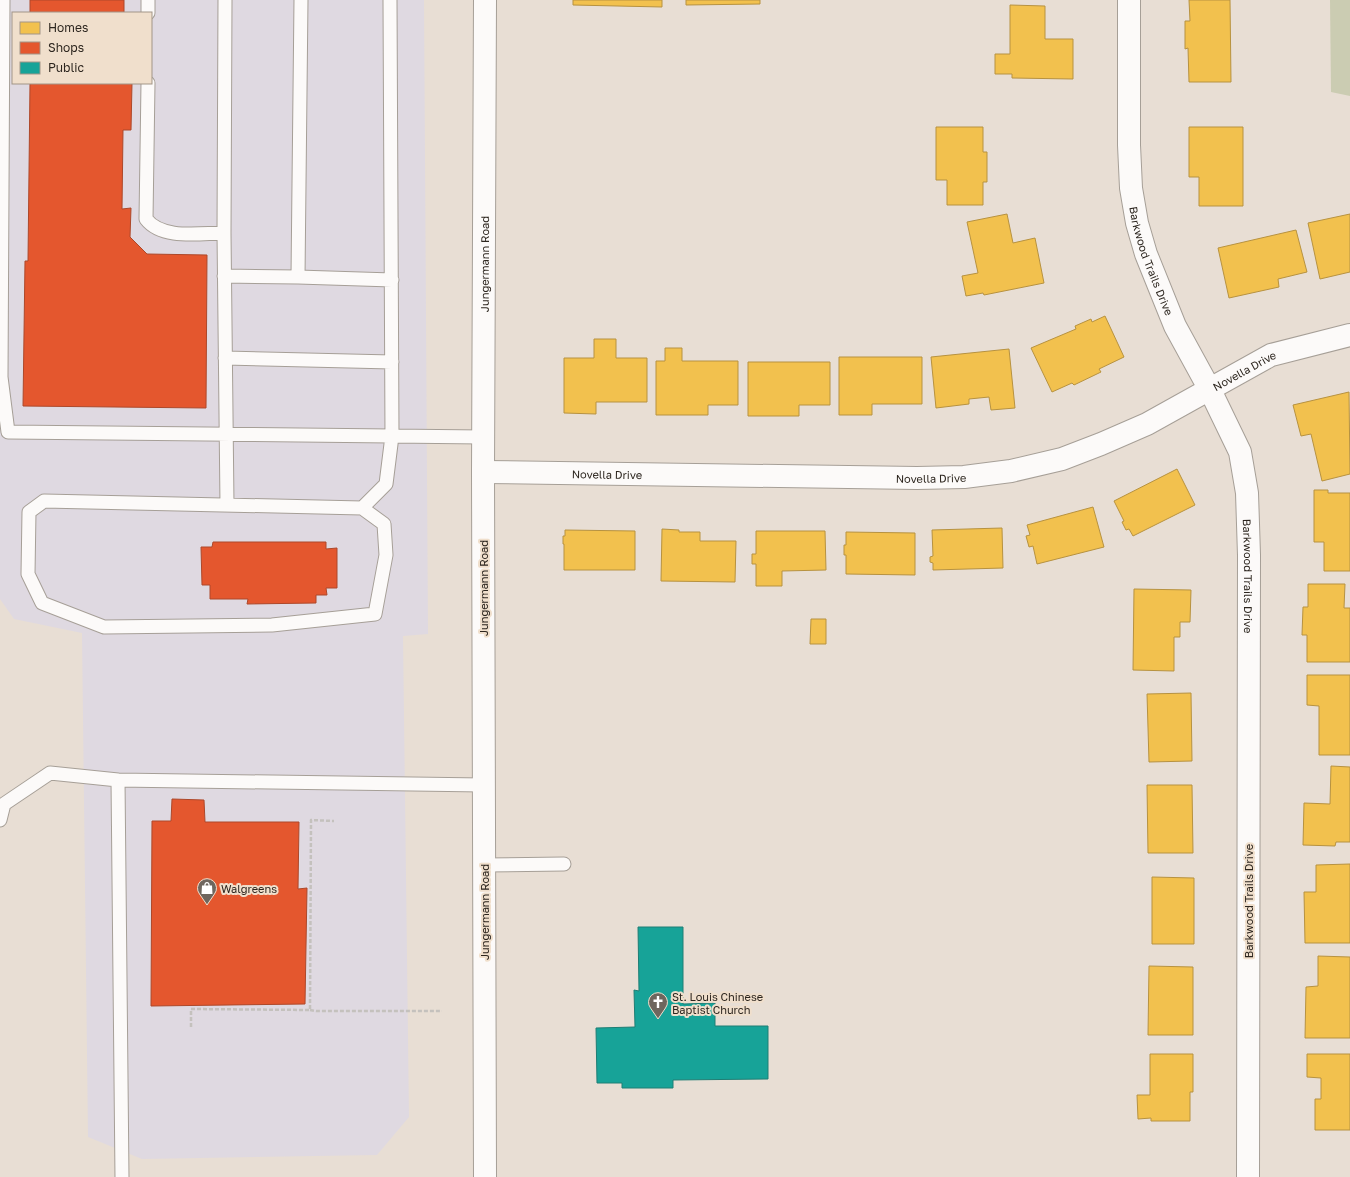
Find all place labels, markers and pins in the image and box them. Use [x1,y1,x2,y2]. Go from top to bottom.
shop icon: Walgreens [196,877,218,905]
place label: Walgreens [221,882,277,895]
place label: St. Louis Chinese Baptist Church [672,990,763,1016]
church icon: St. Louis Chinese Baptist Church [647,991,669,1019]

